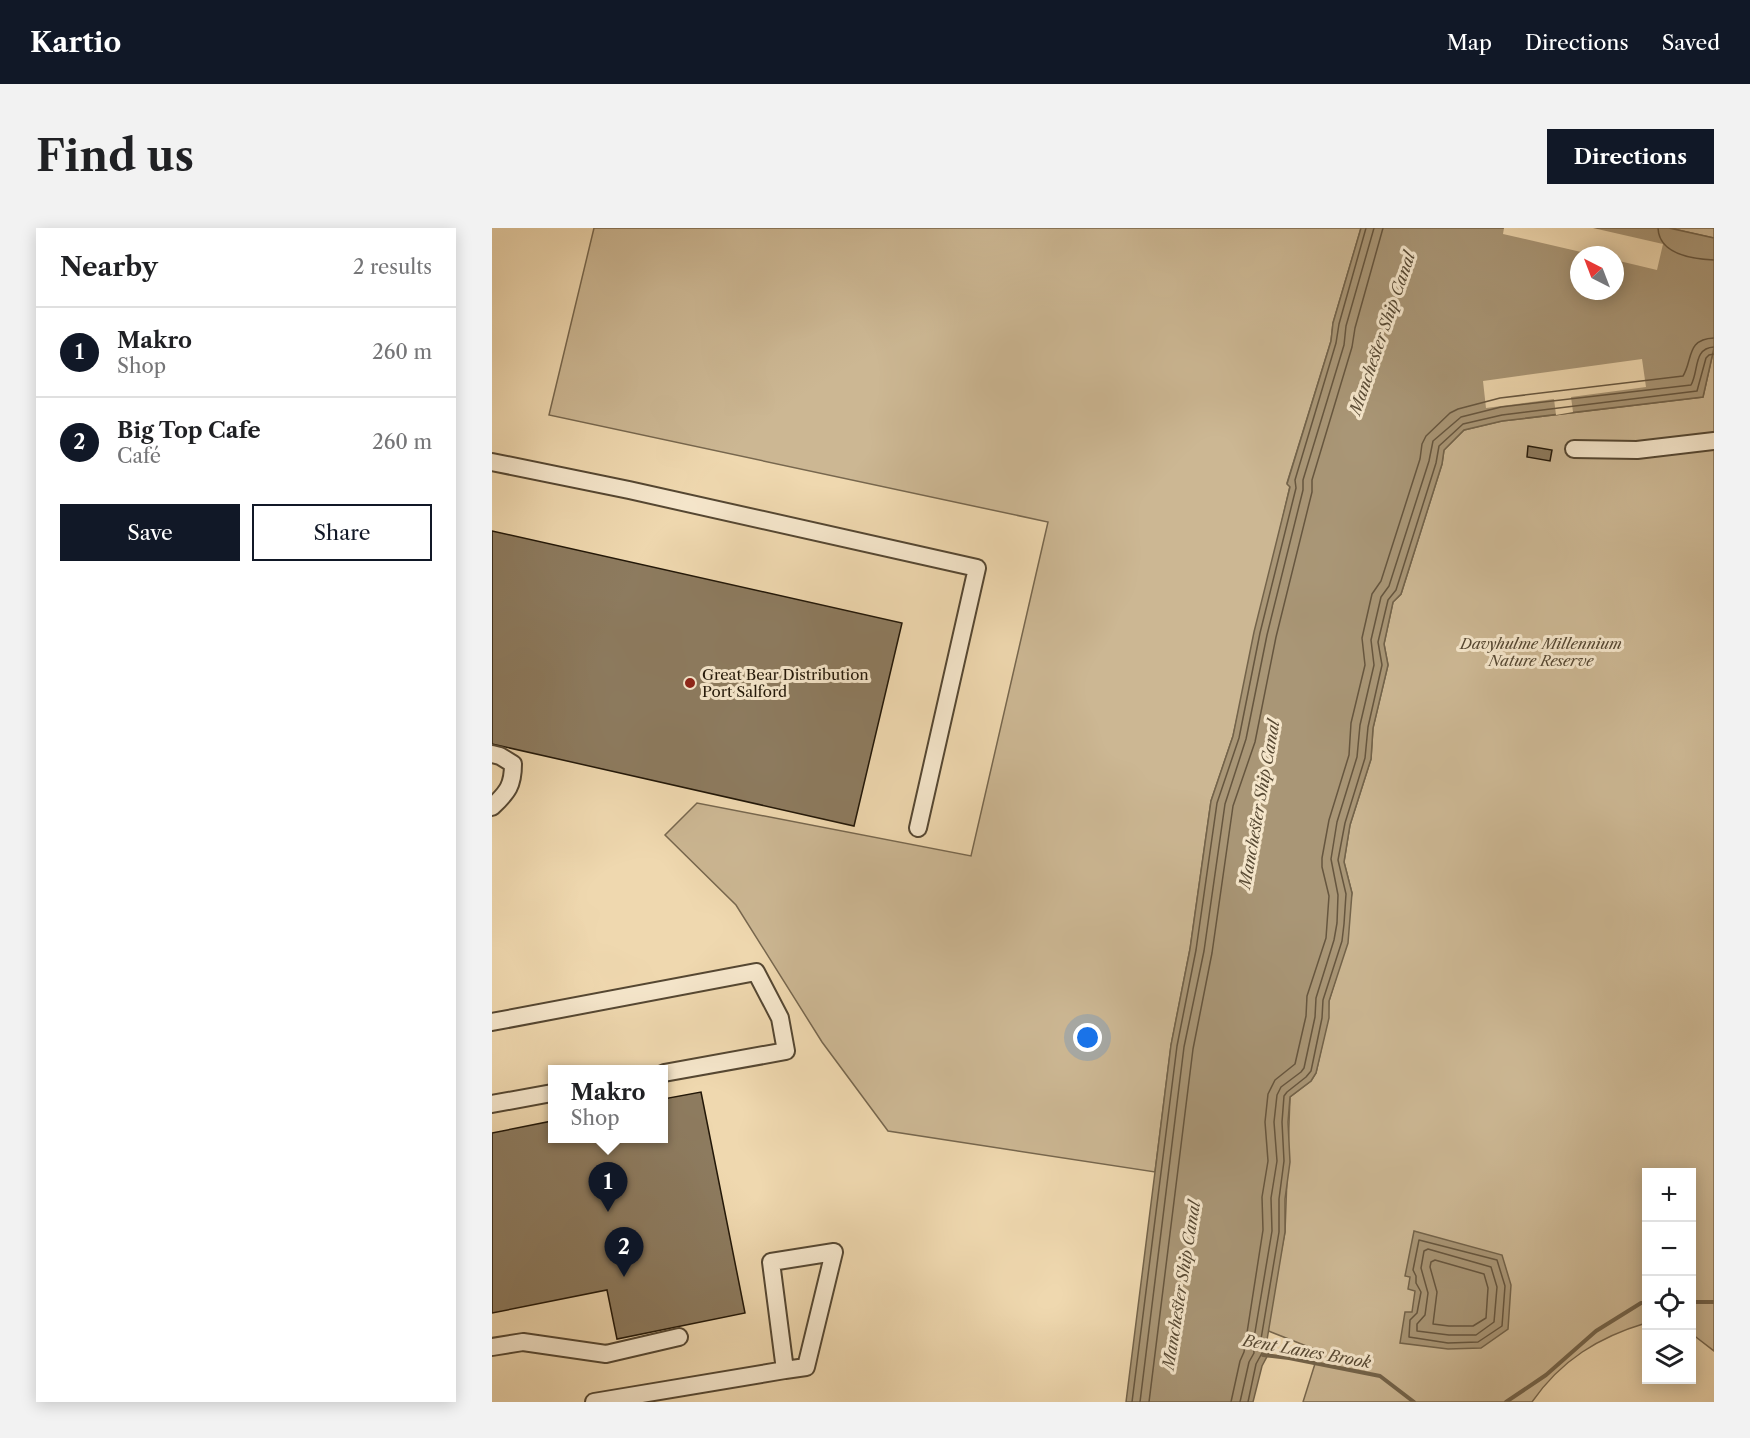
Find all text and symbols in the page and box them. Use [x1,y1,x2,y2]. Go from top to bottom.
text: Kartio [30,25,121,59]
text: Map [1447,30,1492,55]
text: Directions [1525,30,1629,55]
text: Saved [1662,30,1720,55]
button: Directions [1547,129,1714,184]
text: Find us [36,130,194,182]
north arrow [1570,246,1624,300]
water label: Manchester Ship Canal [1344,247,1420,419]
text: Nearby [60,251,158,283]
text: 2 results [353,255,432,279]
text: Makro [117,327,192,354]
text: 1 [75,340,84,364]
text: 260 m [372,340,432,364]
text: Shop [117,354,166,378]
text: Big Top Cafe [117,417,261,444]
text: 2 [74,430,85,454]
text: 260 m [372,430,432,454]
text: Café [117,444,161,468]
button: Save [60,504,240,561]
button: Share [252,504,432,561]
park label: Davyhulme Millennium Nature Reserve [1459,634,1622,670]
place label: Great Bear Distribution Port Salford [702,665,869,701]
marker: Great Bear Distribution Port Salford [683,676,697,690]
water label: Manchester Ship Canal [1234,716,1284,892]
your location [1073,1023,1102,1052]
popup [548,1065,668,1143]
text: Makro [571,1079,645,1106]
text: Shop [571,1106,620,1130]
pin: 1 [588,1162,628,1212]
map controls [1642,1168,1696,1384]
button: + [1642,1168,1696,1222]
water label: Manchester Ship Canal [1157,1197,1205,1373]
button: − [1642,1222,1696,1276]
pin: 2 [604,1228,644,1277]
button: locate [1642,1276,1696,1330]
water label: Bent Lanes Brook [1239,1330,1373,1372]
button: layers [1642,1330,1696,1384]

